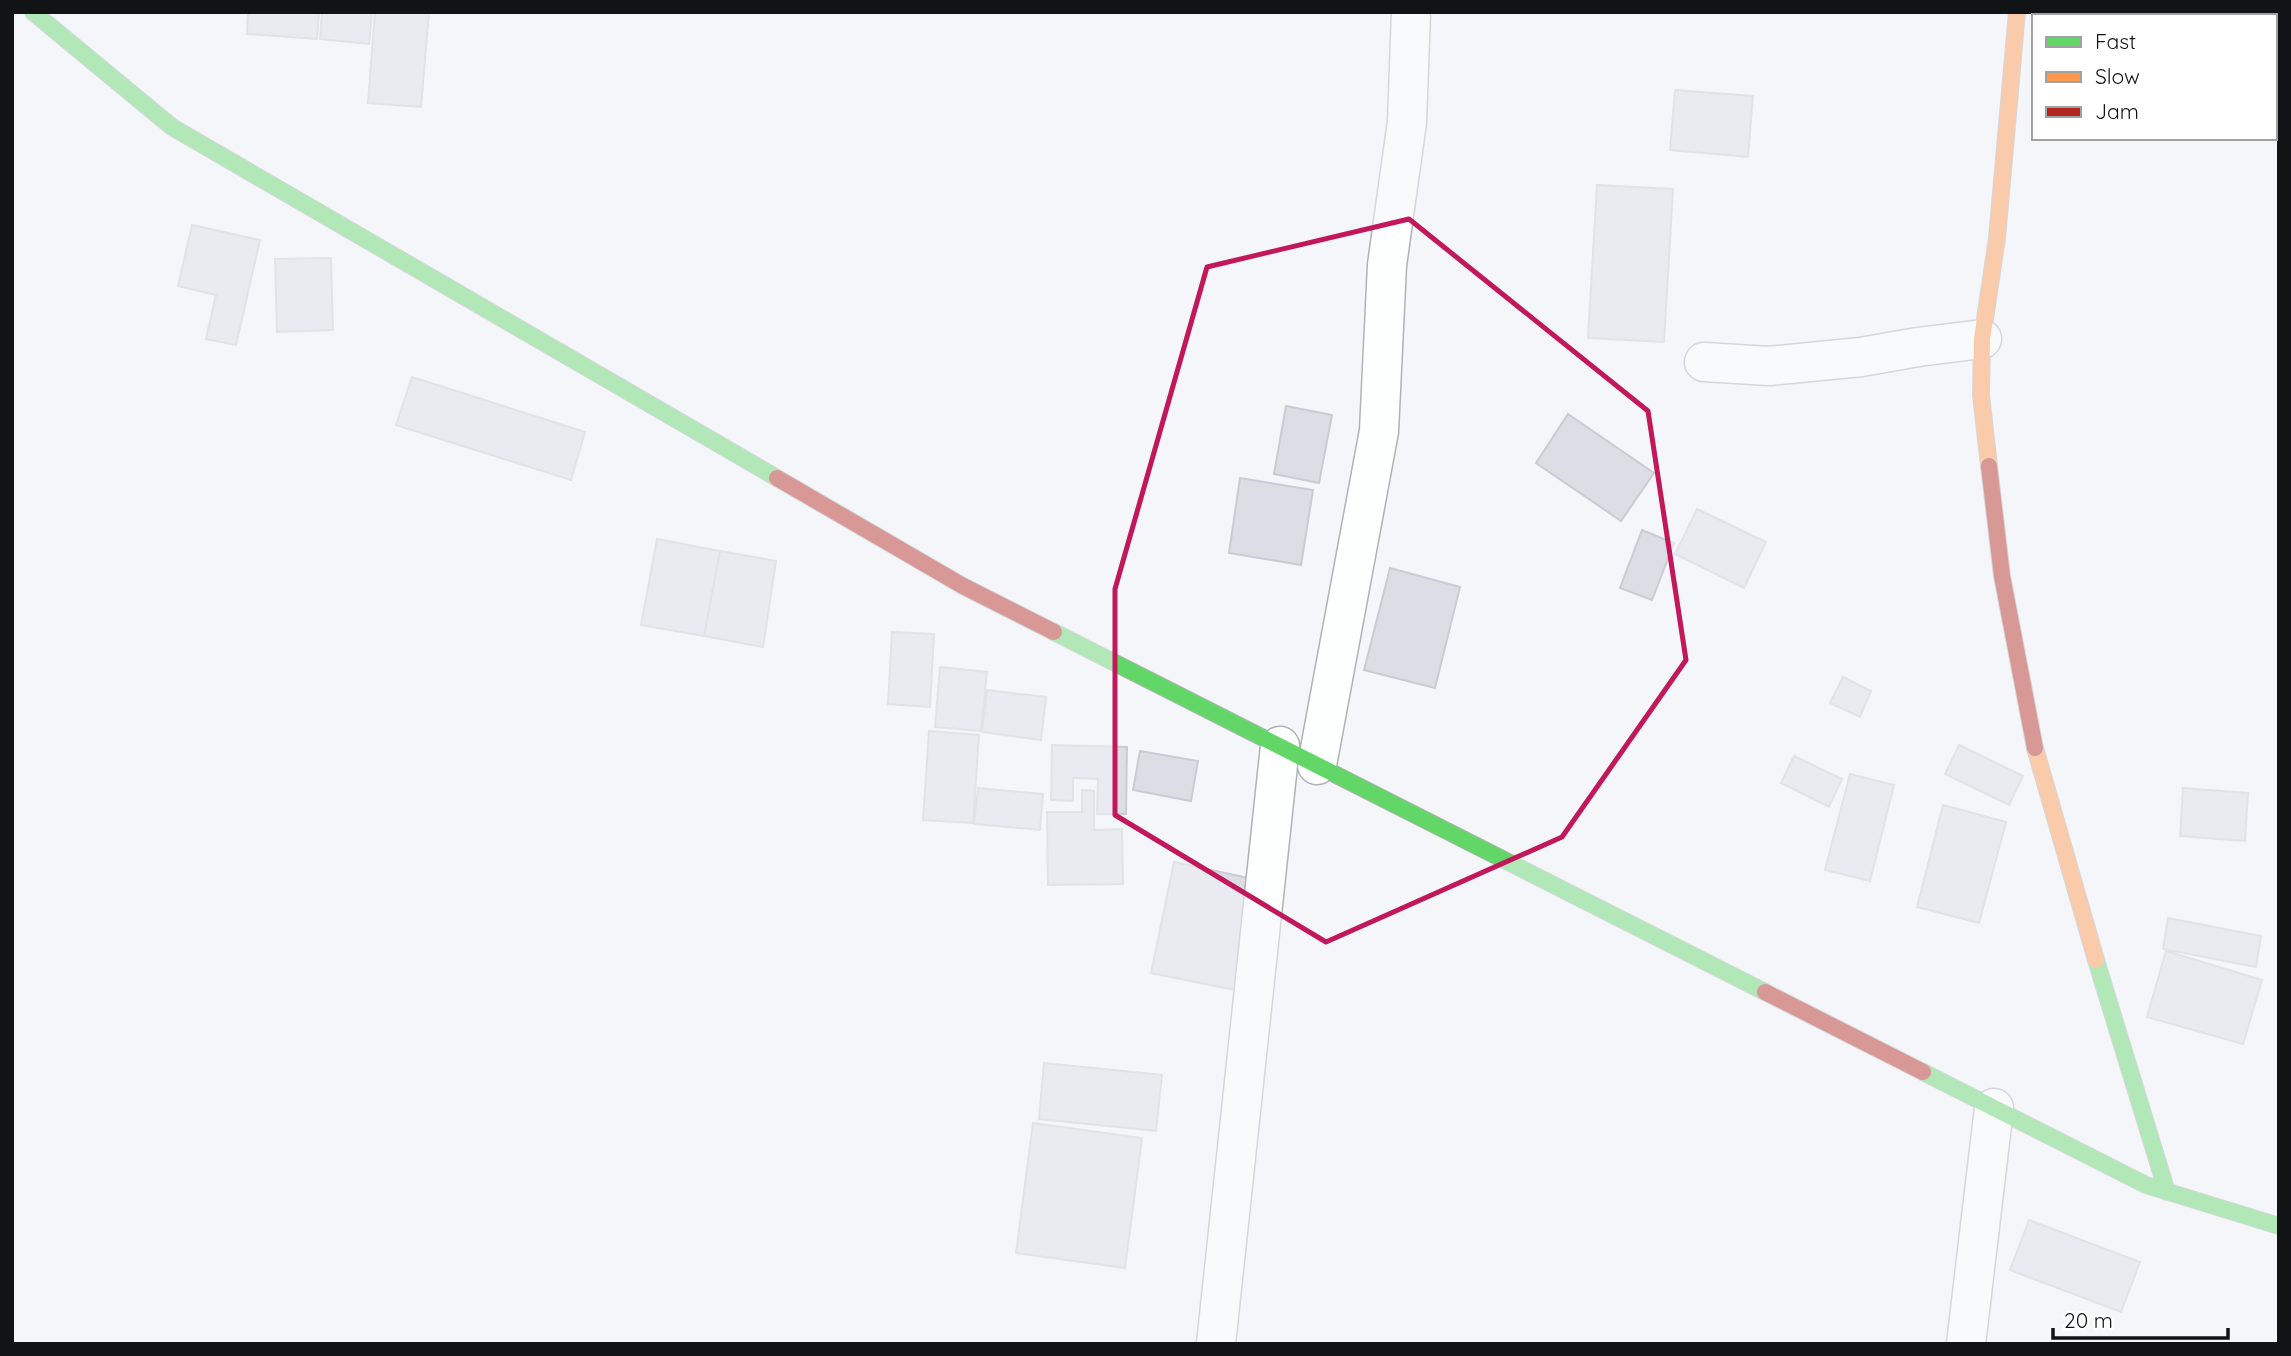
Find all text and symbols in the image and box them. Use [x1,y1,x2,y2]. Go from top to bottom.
legend [2032,14,2277,140]
text: Fast [2095,28,2136,54]
text: Slow [2095,63,2140,89]
text: Jam [2095,98,2139,124]
scale bar [2053,1296,2228,1340]
text: 20 m [2064,1307,2113,1333]

